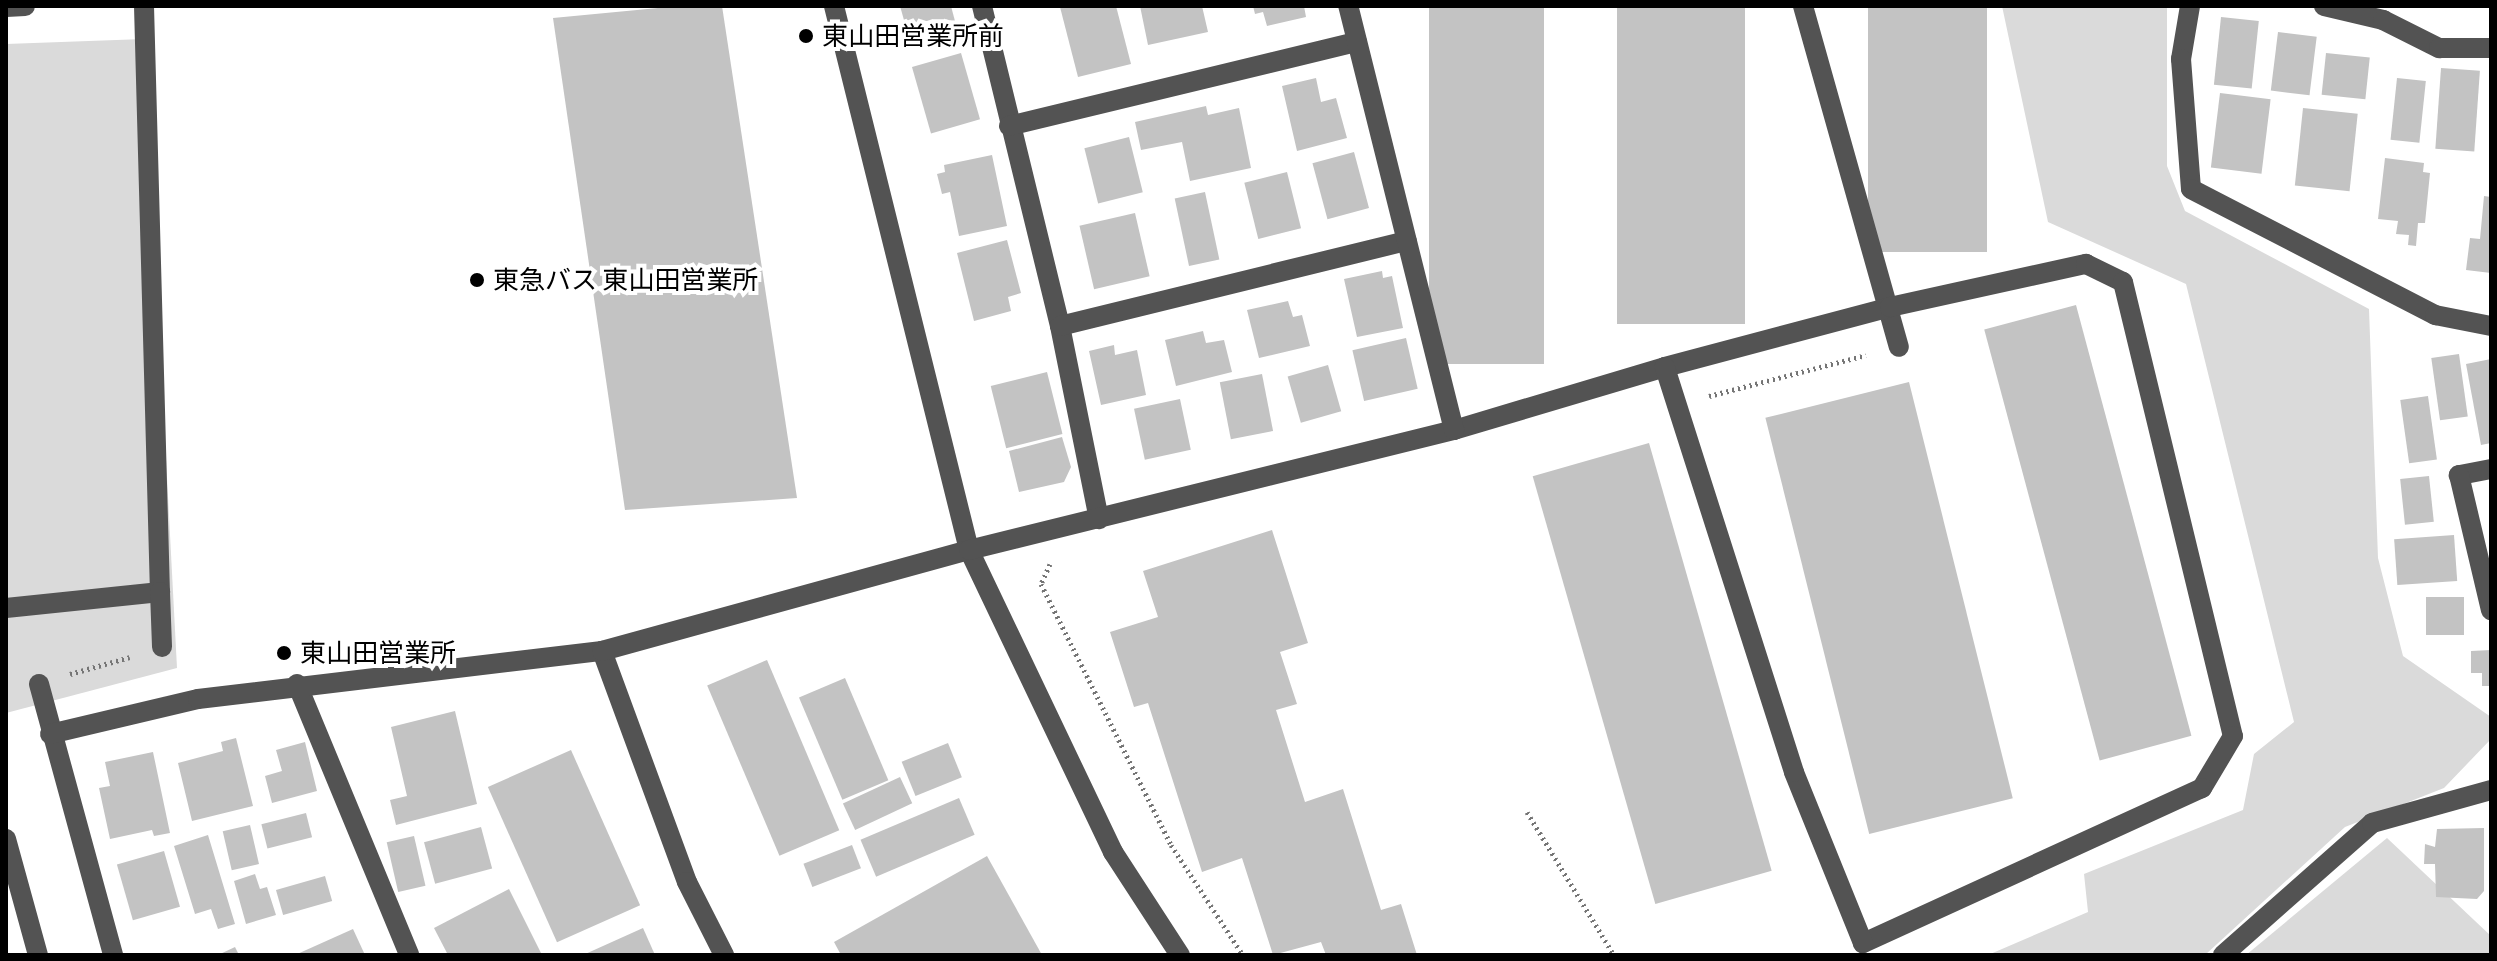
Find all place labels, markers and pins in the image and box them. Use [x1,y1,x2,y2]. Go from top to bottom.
place label: 東山田営業所前 [822,20,1004,52]
marker: 東山田営業所前 [797,27,815,45]
place label: 東急バス 東山田営業所 [493,264,758,296]
marker: 東急バス 東山田営業所 [468,271,486,289]
place label: 東山田営業所 [300,637,456,669]
marker: 東山田営業所 [275,644,293,662]

